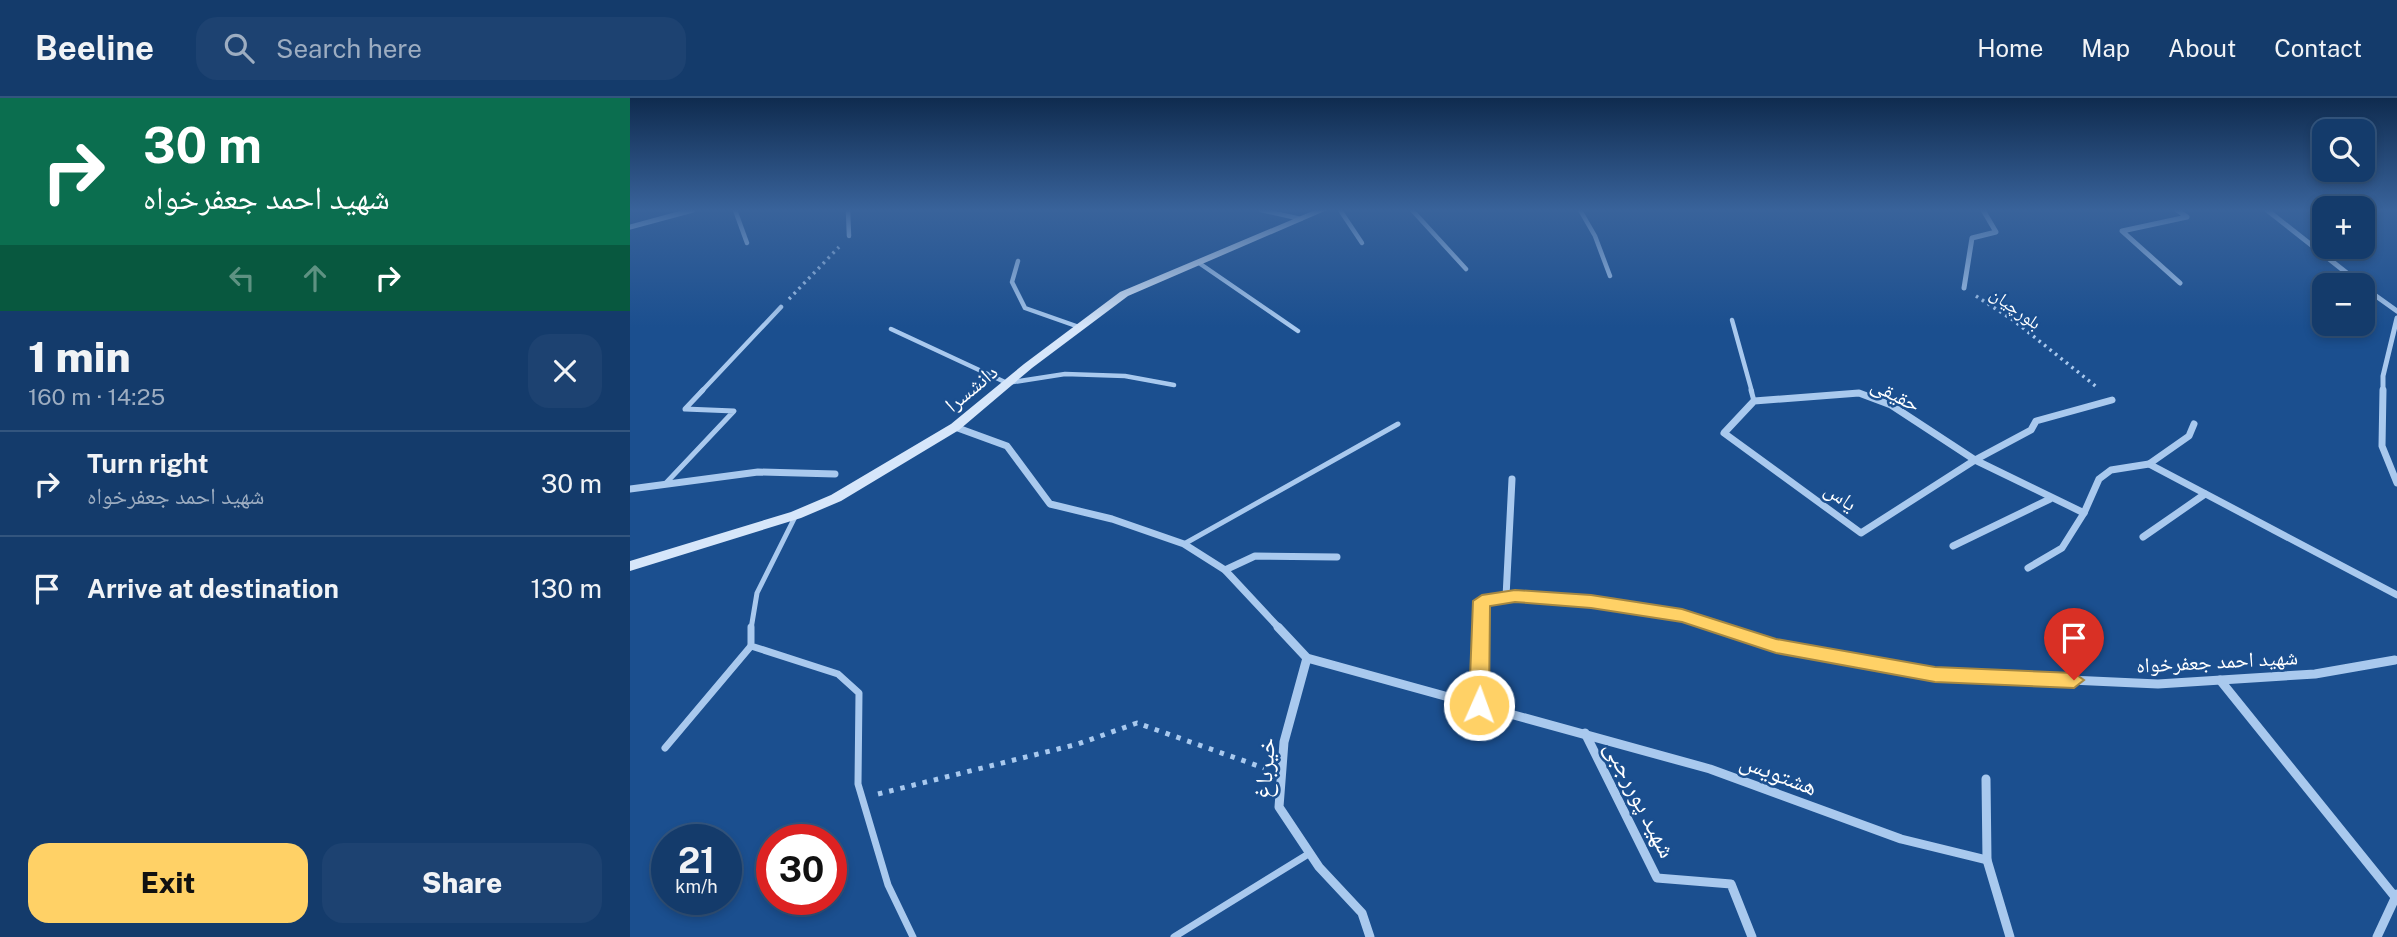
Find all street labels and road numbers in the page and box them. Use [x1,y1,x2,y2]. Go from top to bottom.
street label: بلورچیان [1986,283,2046,334]
street label: دانشسرا [940,359,1002,417]
street label: حقیقی [1867,371,1925,418]
street label: یاس [1819,476,1862,517]
street label: شهید احمد جعفرخواه [2135,644,2299,678]
street label: شهید پوررجبی [1599,736,1682,863]
street label: خیرباغ [1248,737,1282,799]
street label: هشتویس [1736,745,1822,801]

